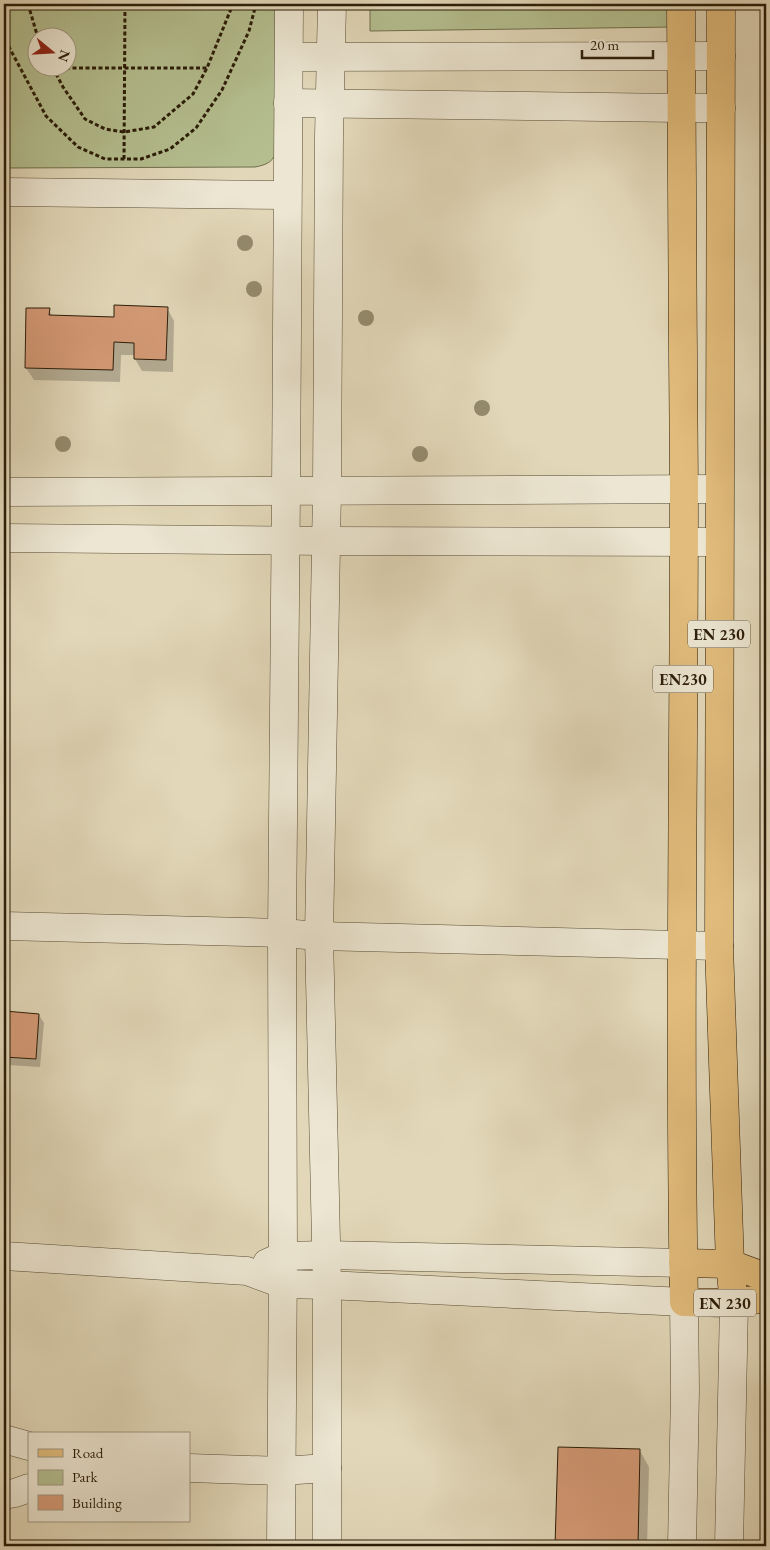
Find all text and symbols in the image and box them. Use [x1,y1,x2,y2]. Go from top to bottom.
north arrow [28,28,78,78]
scale bar [582,28,654,60]
text: 20 m [590,35,619,54]
text: N [54,48,75,65]
road number: EN 230 [688,620,750,648]
road number: EN230 [653,666,713,692]
road number: EN 230 [694,1290,756,1316]
legend [28,1432,190,1522]
text: Road [72,1443,104,1462]
text: Park [72,1467,99,1486]
text: Building [72,1493,122,1512]

